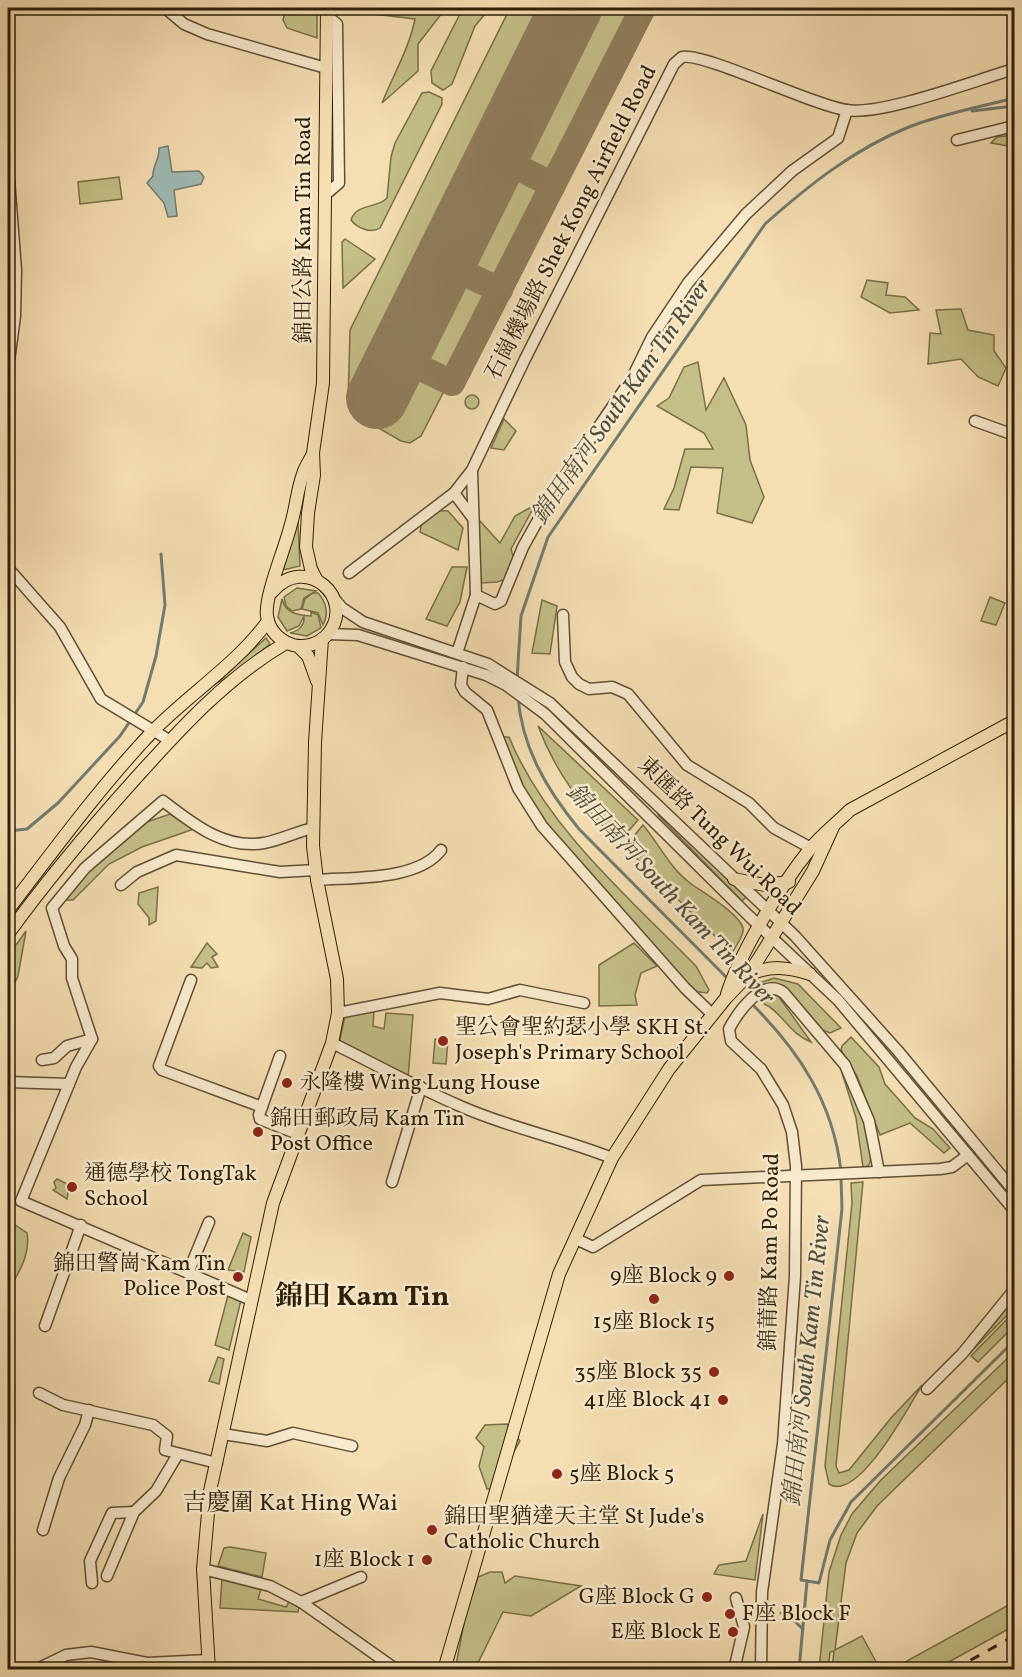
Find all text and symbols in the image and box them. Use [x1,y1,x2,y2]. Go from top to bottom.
street label: 石崗機場路 Shek Kong Airfield Road [479,60,665,386]
street label: 錦田公路 Kam Tin Road [289,116,320,344]
water label: 錦田南河 South Kam Tin River [524,272,720,532]
street label: 東匯路 Tung Wui Road [630,750,808,924]
water label: 錦田南河 South Kam Tin River [558,776,783,1014]
place label: 聖公會聖約瑟小學 SKH St. Joseph's Primary School [455,1013,709,1069]
marker: 聖公會聖約瑟小學 SKH St. Joseph's Primary School [436,1034,450,1048]
place label: 永隆樓 Wing Lung House [299,1068,540,1099]
marker: 永隆樓 Wing Lung House [280,1076,294,1090]
place label: 錦田郵政局 Kam Tin Post Office [270,1104,465,1160]
marker: 錦田郵政局 Kam Tin Post Office [251,1125,265,1139]
street label: 錦莆路 Kam Po Road [754,1153,788,1351]
place label: 通德學校 TongTak School [84,1159,257,1215]
marker: 通德學校 TongTak School [65,1180,79,1194]
water label: 錦田南河 South Kam Tin River [776,1213,840,1508]
place label: 錦田警崗 Kam Tin Police Post [53,1249,226,1305]
place label: 9座 Block 9 [610,1261,717,1292]
marker: 9座 Block 9 [722,1269,736,1283]
marker: 錦田警崗 Kam Tin Police Post [231,1270,245,1284]
district label: 錦田 Kam Tin [275,1278,449,1317]
marker: 15座 Block 15 [647,1292,661,1306]
place label: 15座 Block 15 [593,1307,715,1338]
place label: 35座 Block 35 [574,1357,702,1388]
marker: 35座 Block 35 [707,1365,721,1379]
place label: 41座 Block 41 [584,1385,711,1416]
marker: 41座 Block 41 [716,1393,730,1407]
place label: 5座 Block 5 [569,1459,674,1490]
marker: 5座 Block 5 [550,1467,564,1481]
district label: 吉慶圍 Kat Hing Wai [182,1487,398,1521]
place label: 錦田聖猶達天主堂 St Jude's Catholic Church [444,1502,704,1558]
marker: 錦田聖猶達天主堂 St Jude's Catholic Church [425,1523,439,1537]
place label: 1座 Block 1 [314,1545,415,1576]
marker: 1座 Block 1 [420,1553,434,1567]
place label: G座 Block G [579,1582,695,1613]
marker: G座 Block G [700,1590,714,1604]
place label: F座 Block F [742,1599,851,1630]
marker: F座 Block F [723,1607,737,1621]
place label: E座 Block E [610,1617,721,1648]
marker: E座 Block E [726,1625,740,1639]

